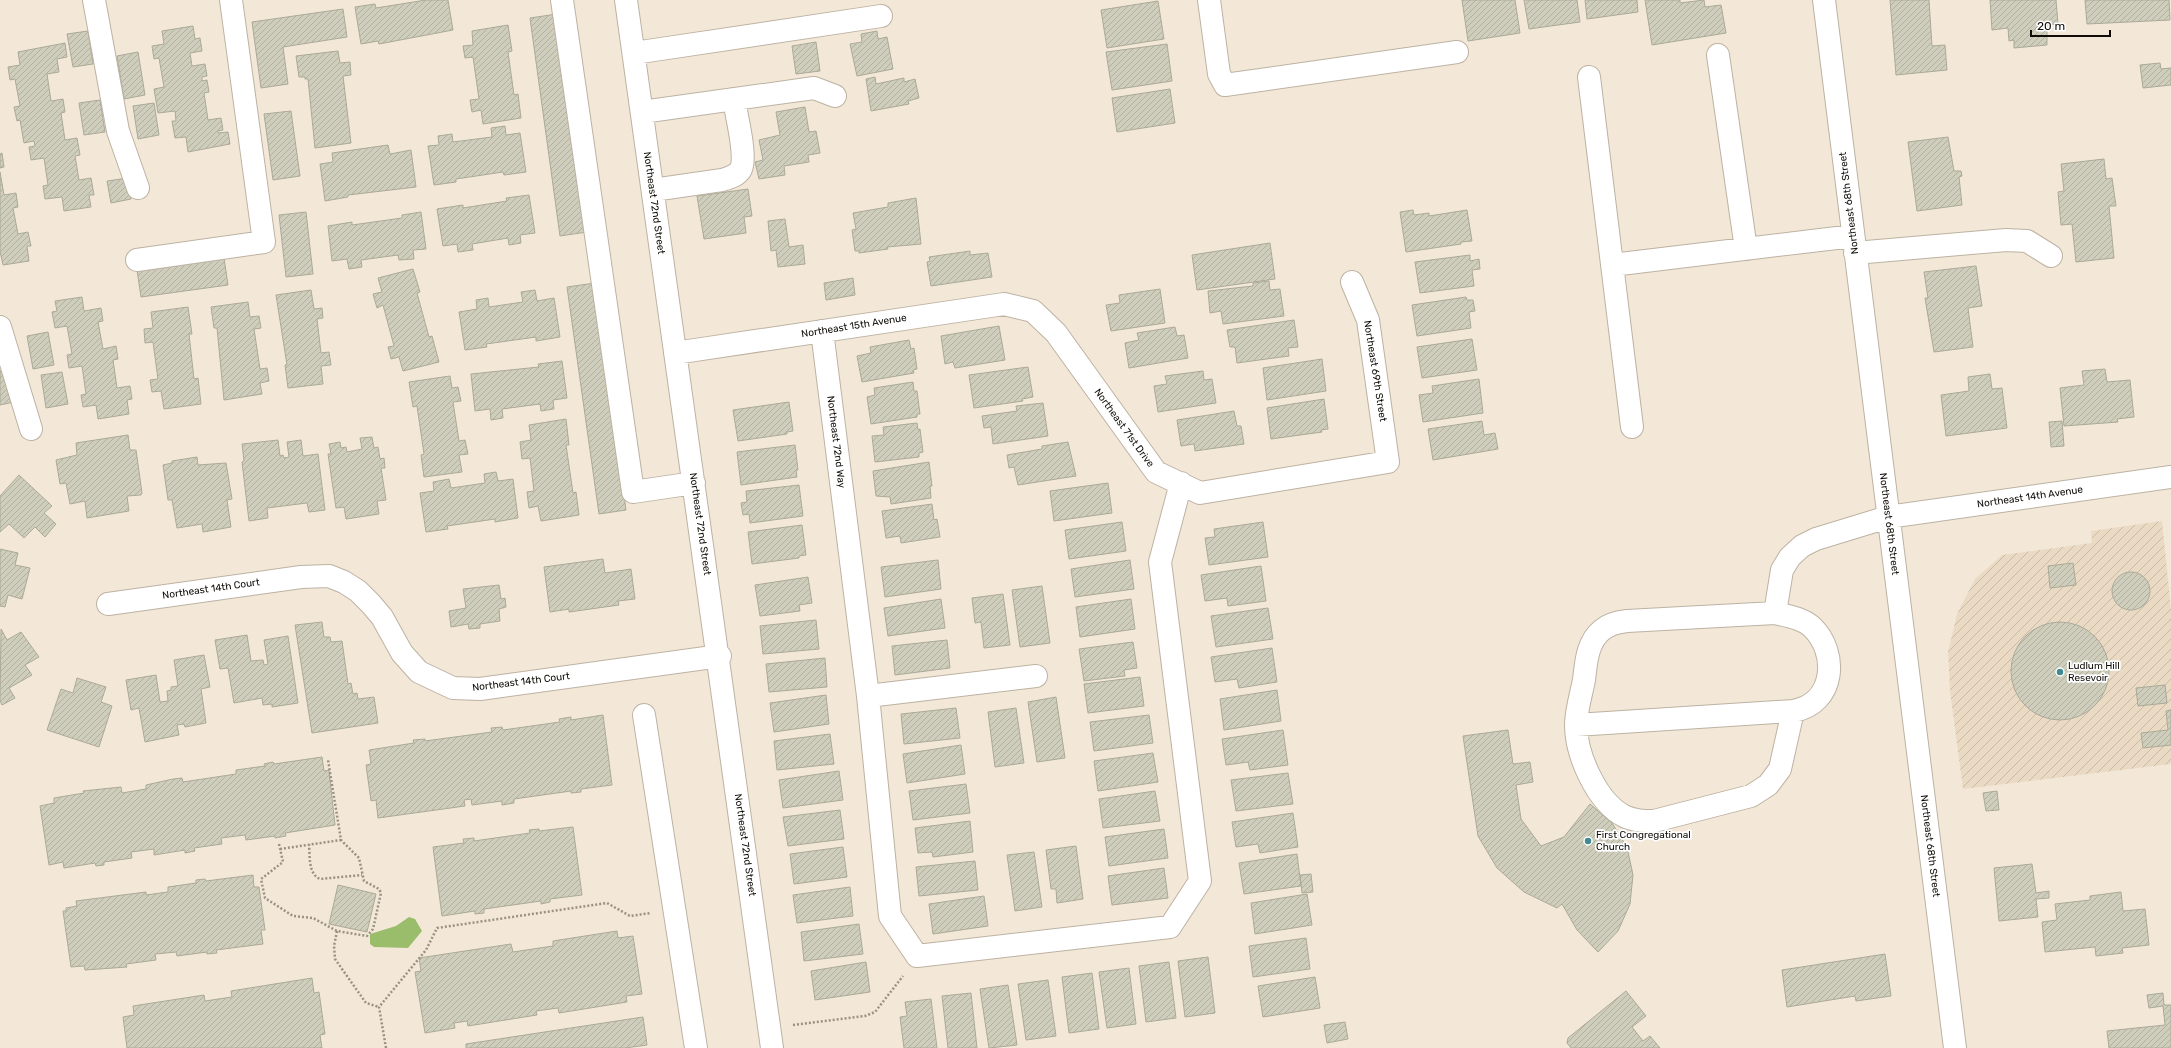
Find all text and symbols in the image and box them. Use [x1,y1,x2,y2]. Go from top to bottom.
scale bar [2031,12,2110,38]
text: 20 m [2037,19,2065,33]
street label: Northeast 72nd Street [641,151,667,255]
street label: Northeast 68th Street [1837,151,1861,255]
street label: Northeast 15th Avenue [800,312,908,340]
street label: Northeast 69th Street [1361,319,1389,423]
street label: Northeast 71st Drive [1092,386,1157,470]
street label: Northeast 72nd Way [824,395,848,489]
street label: Northeast 72nd Street [687,472,713,576]
street label: Northeast 68th Street [1877,472,1901,576]
street label: Northeast 14th Avenue [1976,484,2084,510]
street label: Northeast 14th Court [162,576,261,602]
place label: Ludlum Hill Resevoir [2068,660,2120,684]
marker: Ludlum Hill Resevoir [2055,667,2065,677]
street label: Northeast 14th Court [472,670,571,694]
street label: Northeast 72nd Street [732,793,758,897]
street label: Northeast 68th Street [1918,794,1942,898]
place label: First Congregational Church [1596,829,1691,853]
marker: First Congregational Church [1583,836,1593,846]

